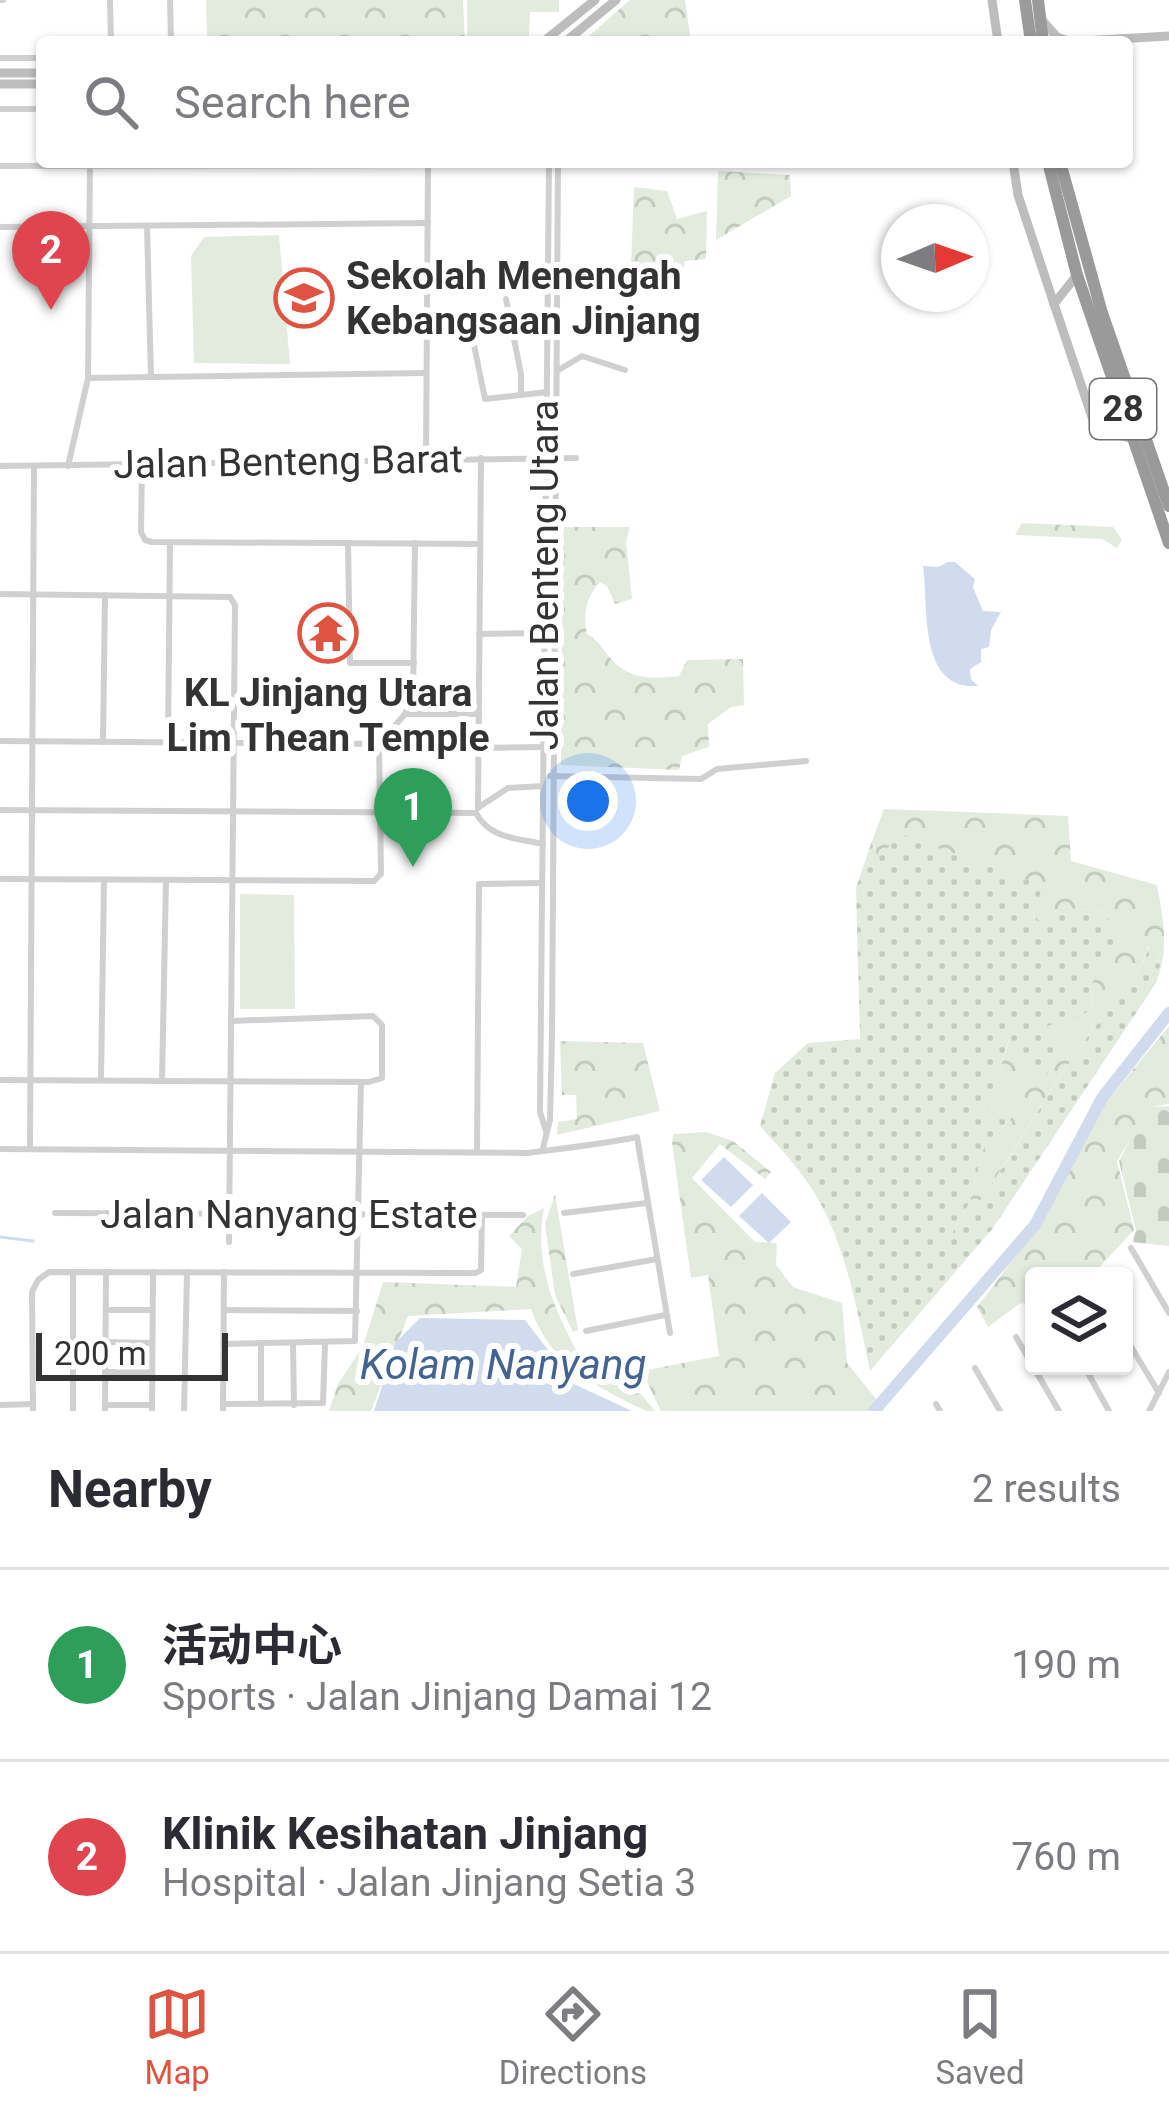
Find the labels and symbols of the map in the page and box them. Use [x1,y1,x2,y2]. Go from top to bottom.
north arrow [881,204,989,312]
pin: 2 [12,211,90,310]
place label: Sekolah Menengah Kebangsaan Jinjang [346,253,701,344]
school or university icon: Sekolah Menengah Kebangsaan Jinjang [273,267,335,329]
road number: 28 [1090,379,1156,439]
street label: Jalan Benteng Utara [522,400,568,750]
street label: Jalan Benteng Barat [113,436,463,488]
temple icon: KL Jinjang Utara Lim Thean Temple [297,602,359,664]
place label: KL Jinjang Utara Lim Thean Temple [167,670,489,761]
pin: 1 [374,768,452,867]
your location [558,771,618,831]
street label: Jalan Nanyang Estate [100,1192,478,1238]
scale bar [36,1327,228,1380]
water label: Kolam Nanyang [360,1340,646,1389]

